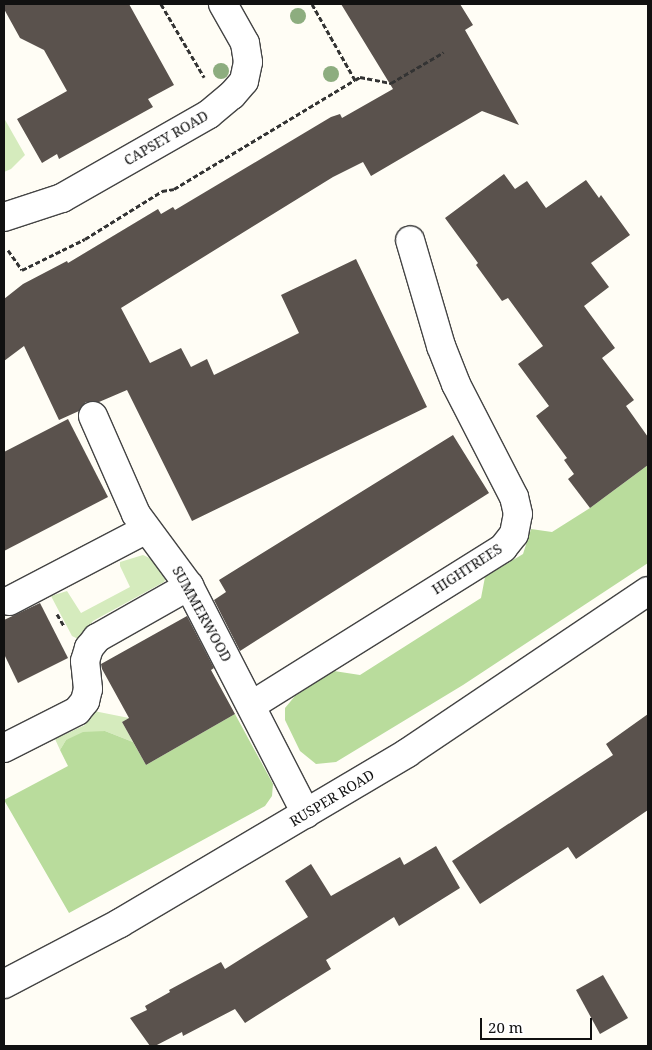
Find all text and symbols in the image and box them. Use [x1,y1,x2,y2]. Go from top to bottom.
street label: CAPSEY ROAD [121,107,211,169]
street label: HIGHTREES [429,540,505,598]
street label: SUMMERWOOD [169,563,235,665]
street label: RUSPER ROAD [287,766,377,830]
scale bar [482,1008,594,1040]
text: 20 m [488,1017,523,1037]

